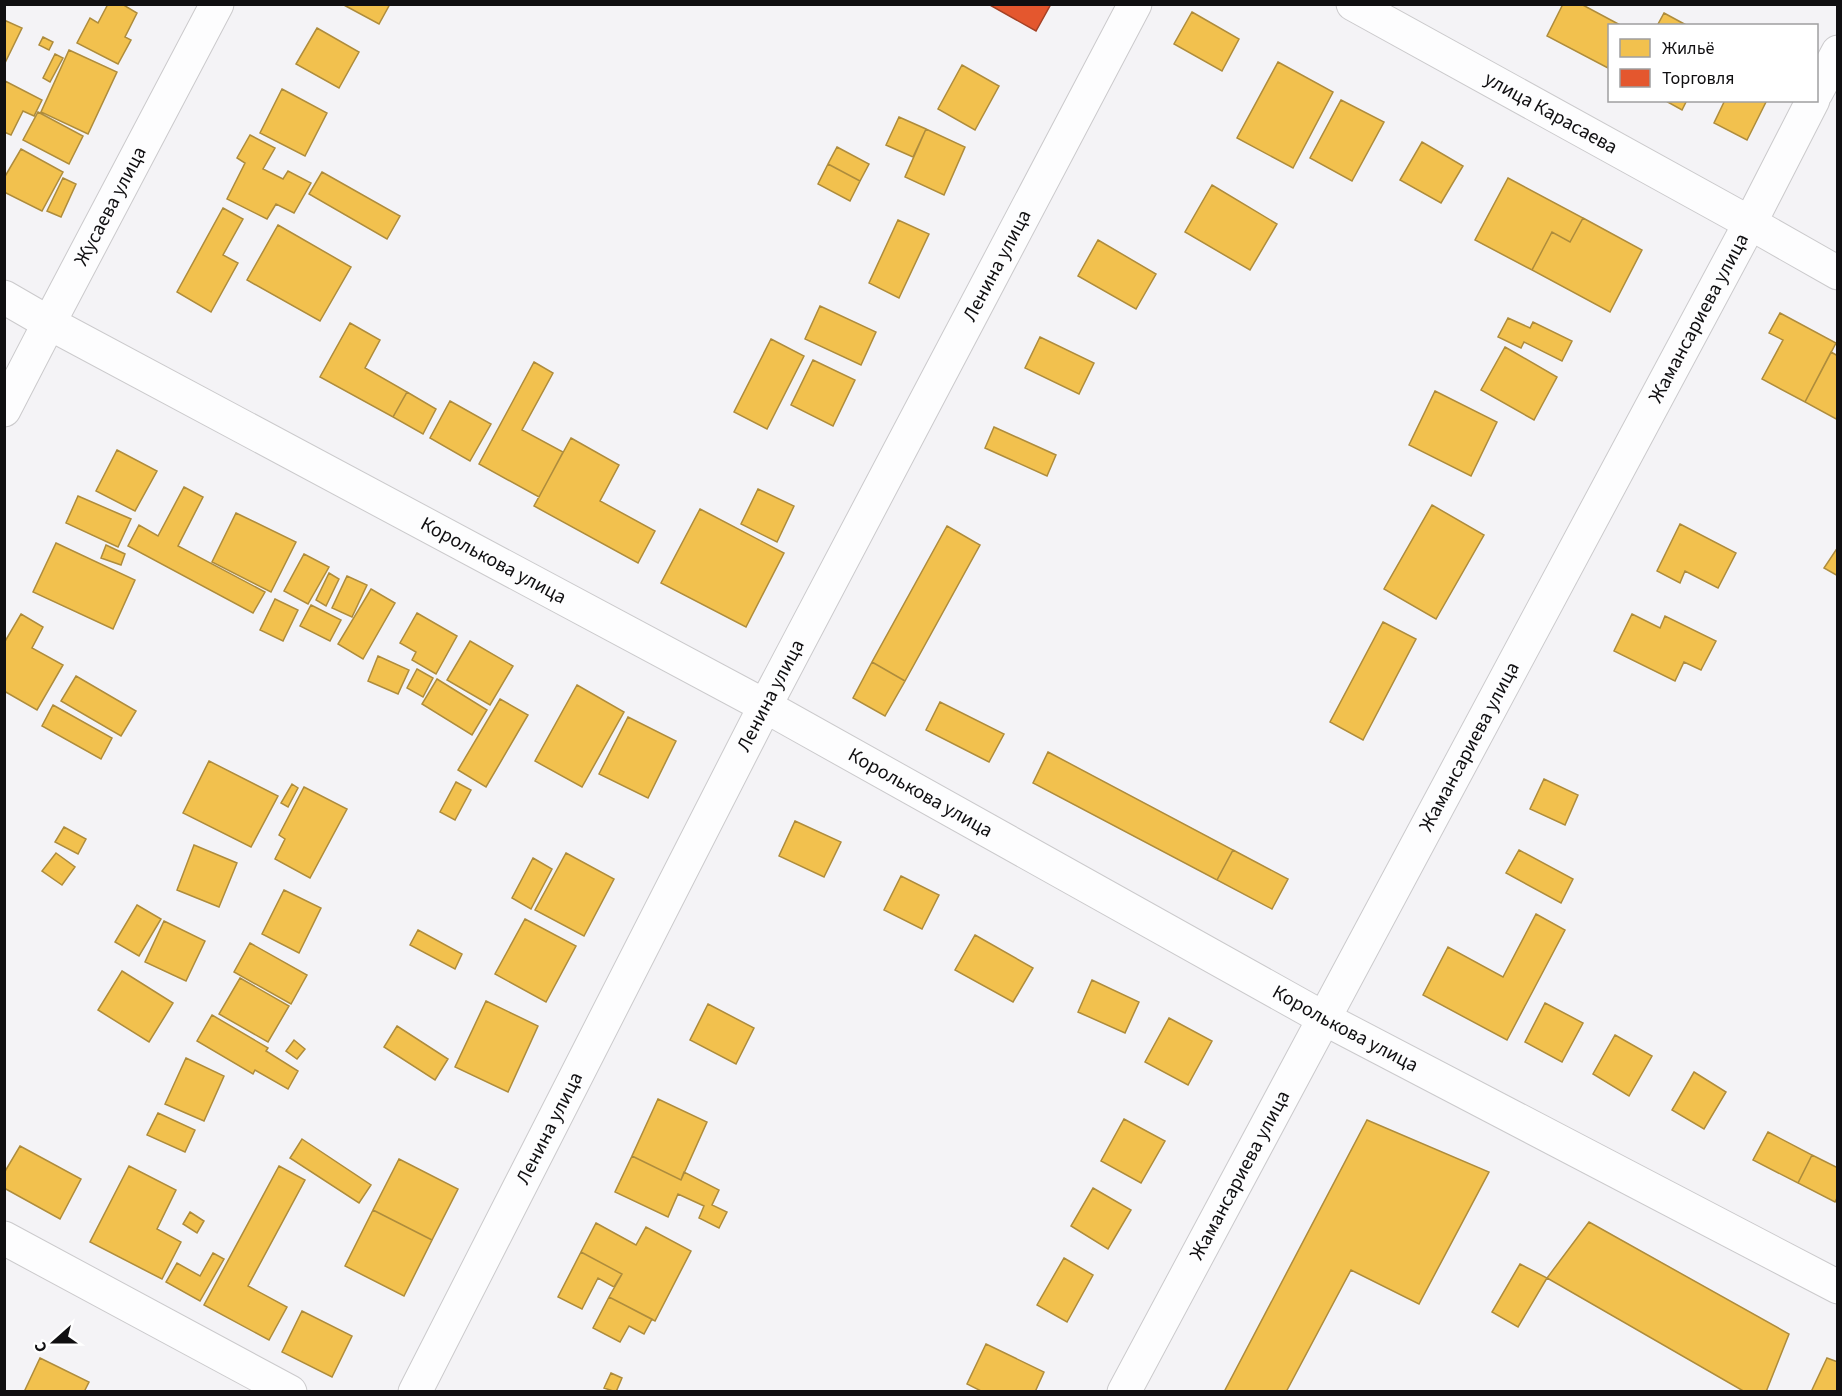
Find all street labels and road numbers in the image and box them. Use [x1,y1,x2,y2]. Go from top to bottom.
street label: улица Карасаева [1479,65,1623,161]
street label: Жусаева улица [68,142,153,271]
street label: Ленина улица [956,205,1038,326]
street label: Жамансариева улица [1642,228,1756,408]
street label: Королькова улица [415,510,571,611]
street label: Ленина улица [730,635,812,757]
street label: Жамансариева улица [1413,657,1526,837]
street label: Королькова улица [843,741,998,845]
street label: Королькова улица [1267,978,1423,1079]
street label: Ленина улица [509,1067,590,1189]
street label: Жамансариева улица [1183,1085,1297,1265]

